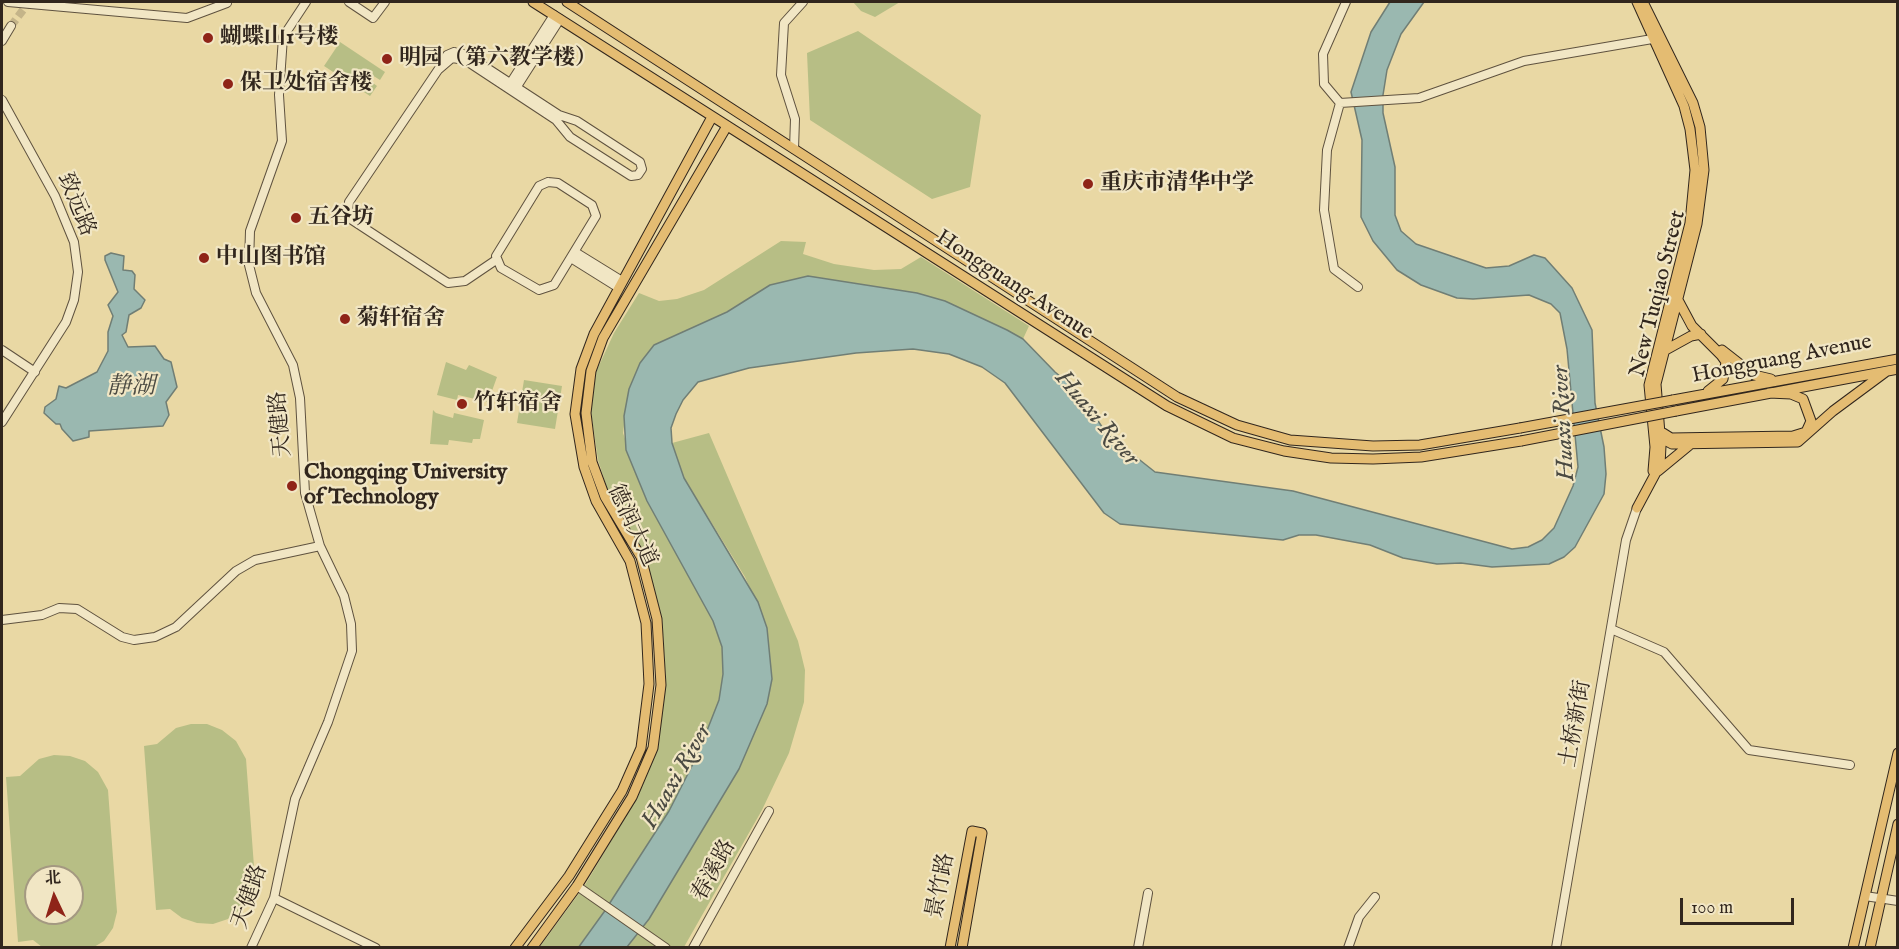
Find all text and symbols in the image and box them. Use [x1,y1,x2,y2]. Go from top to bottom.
place label: 蝴蝶山1号楼 [220,25,338,51]
marker: 蝴蝶山1号楼 [201,31,215,45]
place label: 明园（第六教学楼） [399,46,597,72]
marker: 明园（第六教学楼） [380,52,394,66]
place label: 保卫处宿舍楼 [240,71,372,97]
marker: 保卫处宿舍楼 [221,77,235,91]
street label: 致远路 [50,169,100,241]
place label: 重庆市清华中学 [1100,171,1254,197]
marker: 重庆市清华中学 [1081,177,1095,191]
place label: 五谷坊 [308,205,374,231]
street label: New Tuqiao Street [1626,208,1692,380]
marker: 五谷坊 [289,211,303,225]
street label: Hongguang Avenue [930,225,1098,347]
place label: 中山图书馆 [216,245,326,271]
marker: 中山图书馆 [197,251,211,265]
place label: 菊轩宿舍 [357,306,445,332]
marker: 菊轩宿舍 [338,312,352,326]
street label: Hongguang Avenue [1690,330,1874,390]
water label: Huaxi River [1548,364,1582,482]
water label: Huaxi River [1048,365,1144,473]
water label: 静湖 [107,374,155,402]
street label: 天健路 [266,390,298,458]
place label: 竹轩宿舍 [474,391,562,417]
marker: 竹轩宿舍 [455,397,469,411]
place label: Chongqing University of Technology [304,460,507,512]
marker: Chongqing University of Technology [285,479,299,493]
street label: 德润大道 [600,481,662,571]
street label: 土桥新街 [1556,678,1598,770]
water label: Huaxi River [637,720,719,834]
street label: 春溪路 [687,836,743,906]
street label: 景竹路 [923,851,961,921]
street label: 天健路 [228,862,274,932]
north arrow [24,865,84,925]
text: 北 [44,869,62,890]
scale bar [1683,886,1797,924]
text: 100 m [1691,897,1733,920]

